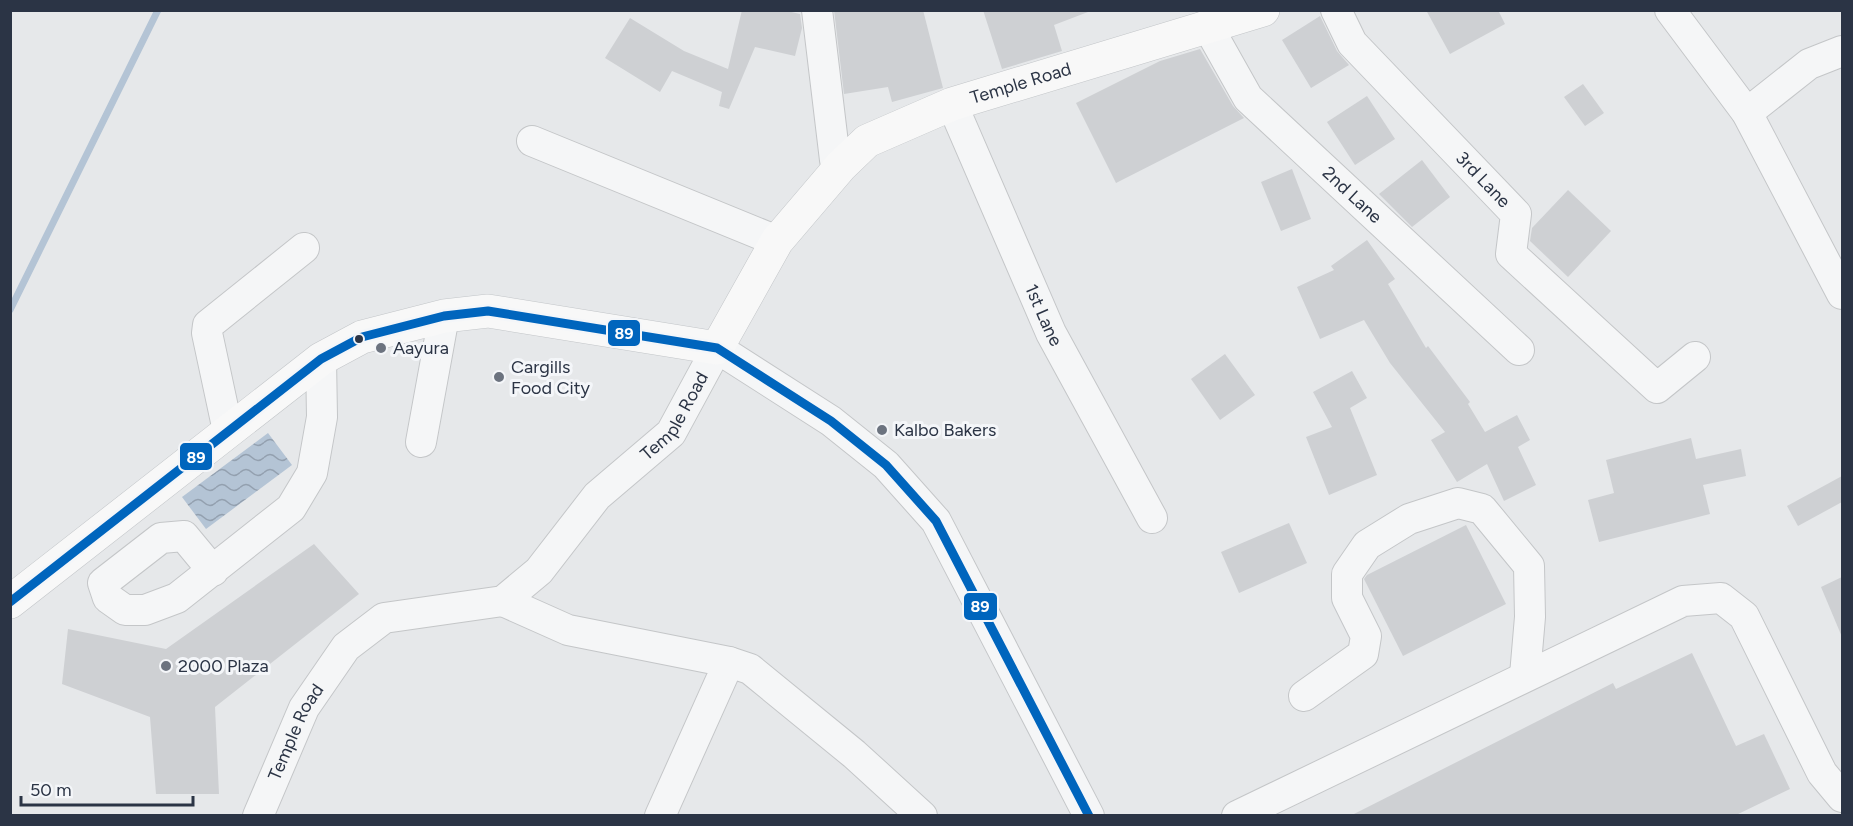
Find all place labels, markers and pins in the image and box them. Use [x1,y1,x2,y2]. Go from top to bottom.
unlabelled marker [353,333,365,345]
place label: Aayura [393,337,449,359]
marker: Aayura [374,341,388,355]
place label: Cargills Food City [511,356,591,399]
marker: Cargills Food City [492,370,506,384]
place label: Kalbo Bakers [894,419,996,441]
marker: Kalbo Bakers [875,423,889,437]
place label: 2000 Plaza [178,655,269,677]
marker: 2000 Plaza [159,659,173,673]

